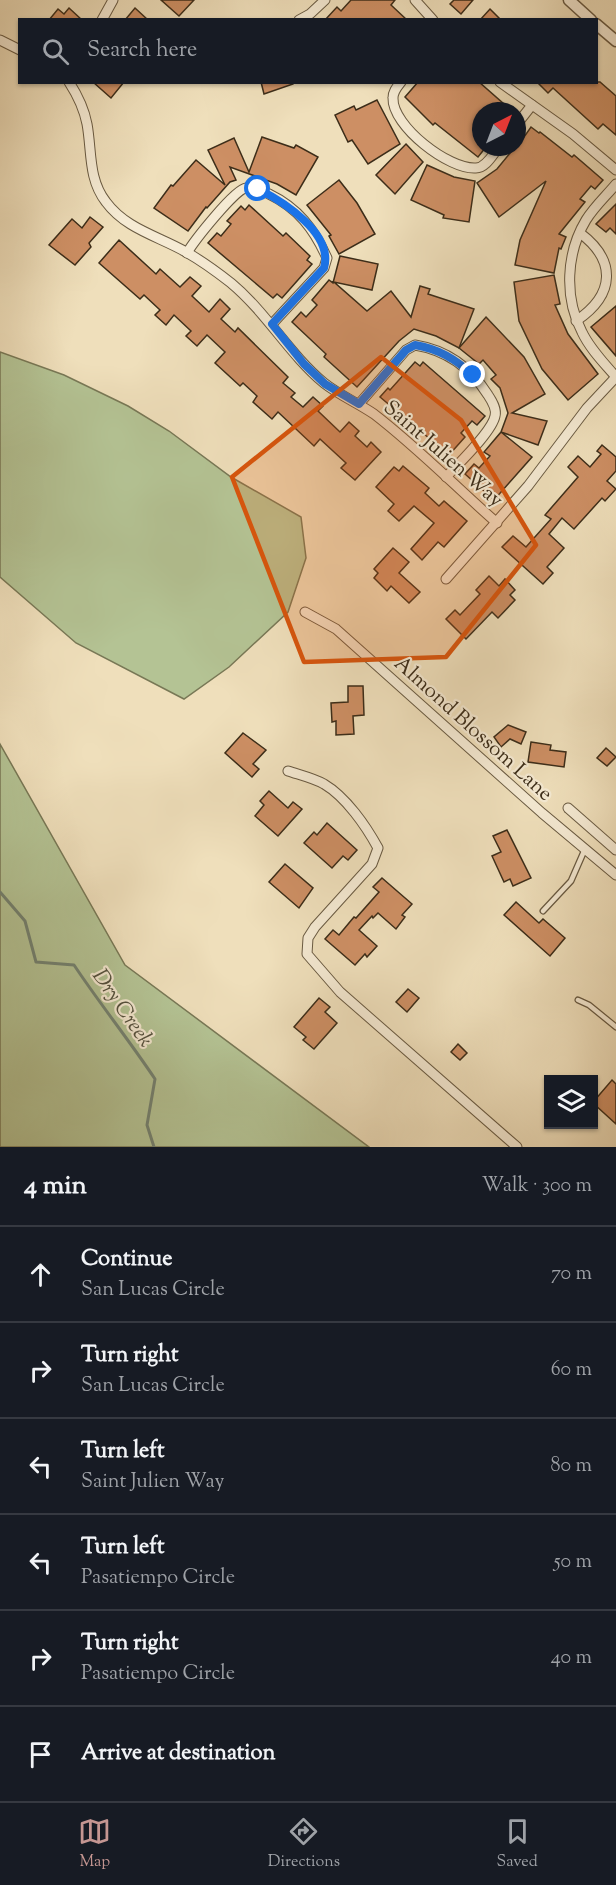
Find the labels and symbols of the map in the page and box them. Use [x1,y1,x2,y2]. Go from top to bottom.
north arrow [472,102,526,156]
route start [244,175,270,201]
route end [459,361,485,387]
street label: Saint Julien Way [376,394,510,516]
street label: Almond Blossom Lane [387,650,559,809]
water label: Dry Creek [83,963,160,1054]

